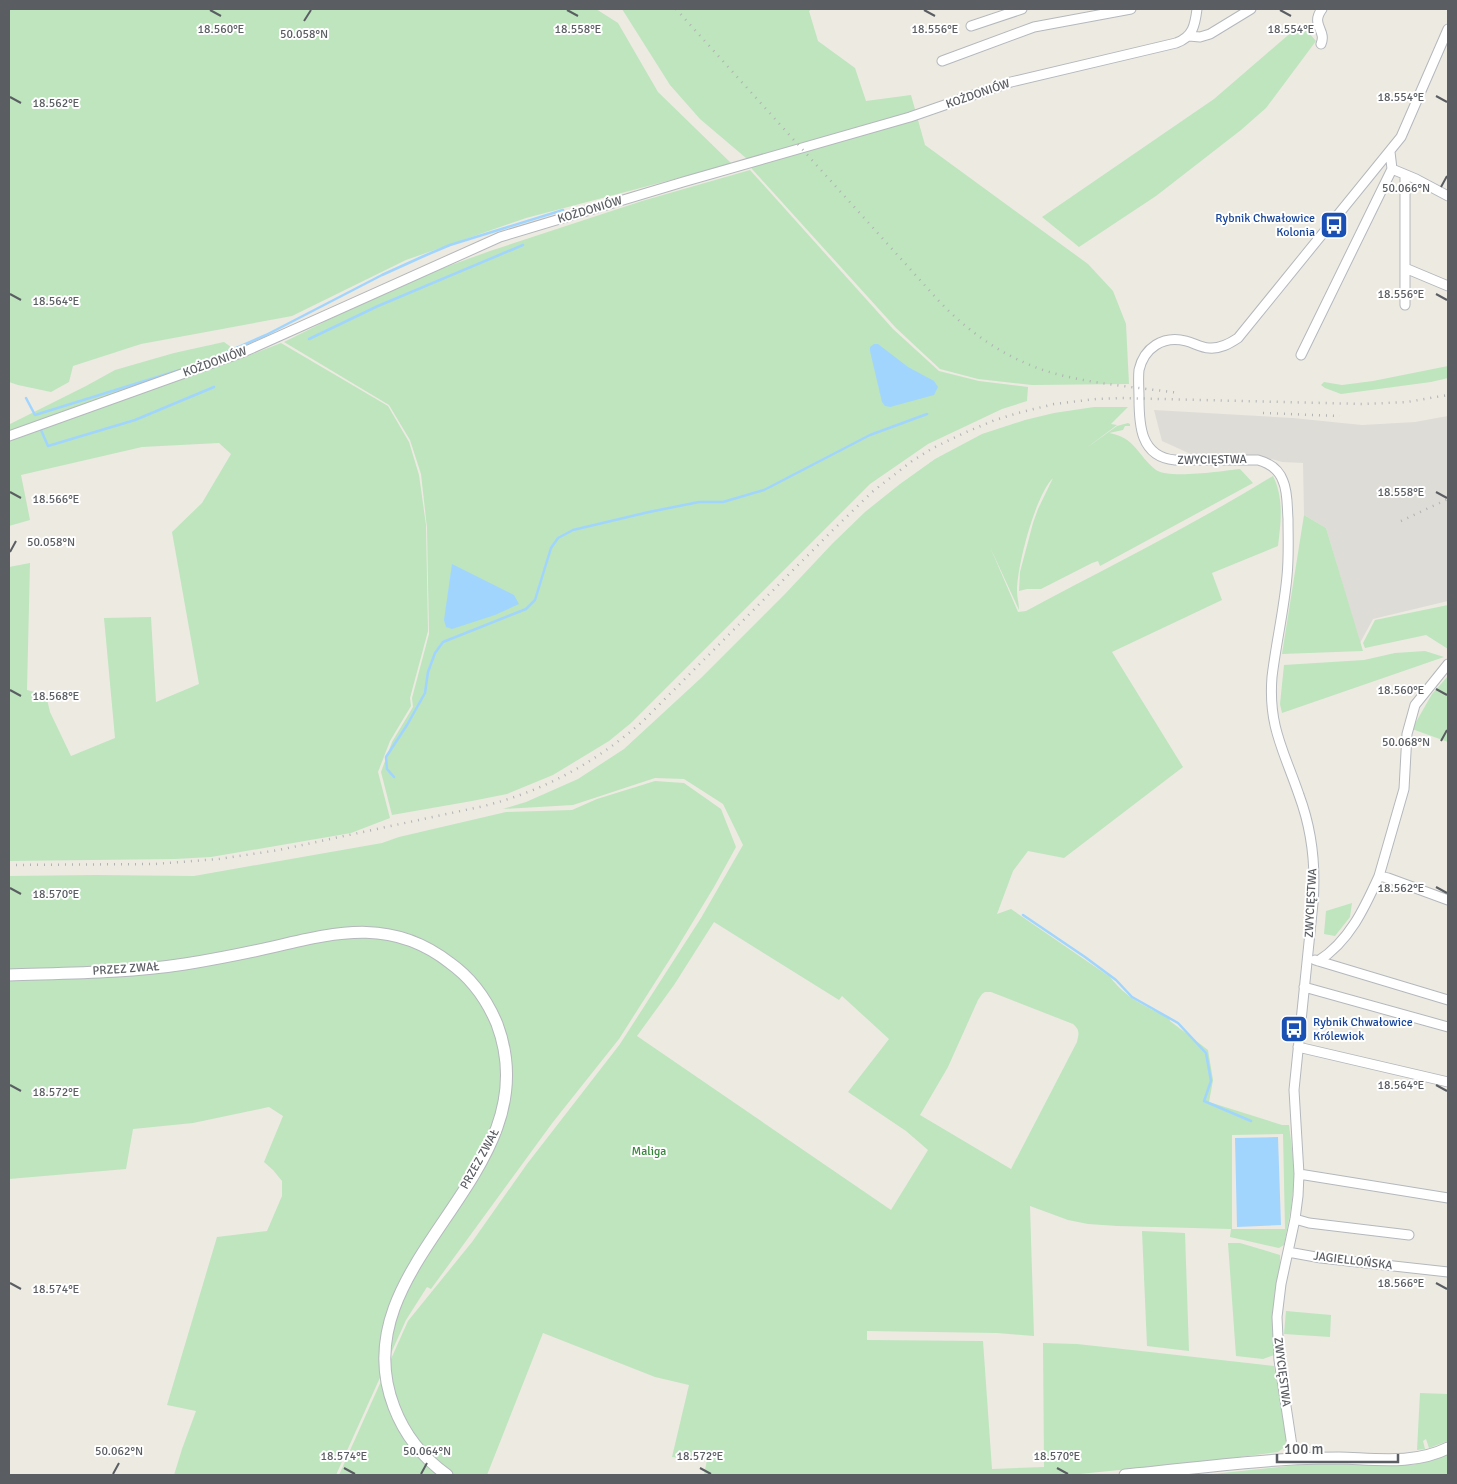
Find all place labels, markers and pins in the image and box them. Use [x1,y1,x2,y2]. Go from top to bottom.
bus stop icon: Rybnik Chwałowice Kolonia [1319,210,1349,240]
place label: Rybnik Chwałowice Kolonia [1215,211,1315,240]
bus stop icon: Rybnik Chwałowice Królewiok [1279,1014,1309,1044]
place label: Rybnik Chwałowice Królewiok [1313,1015,1413,1044]

